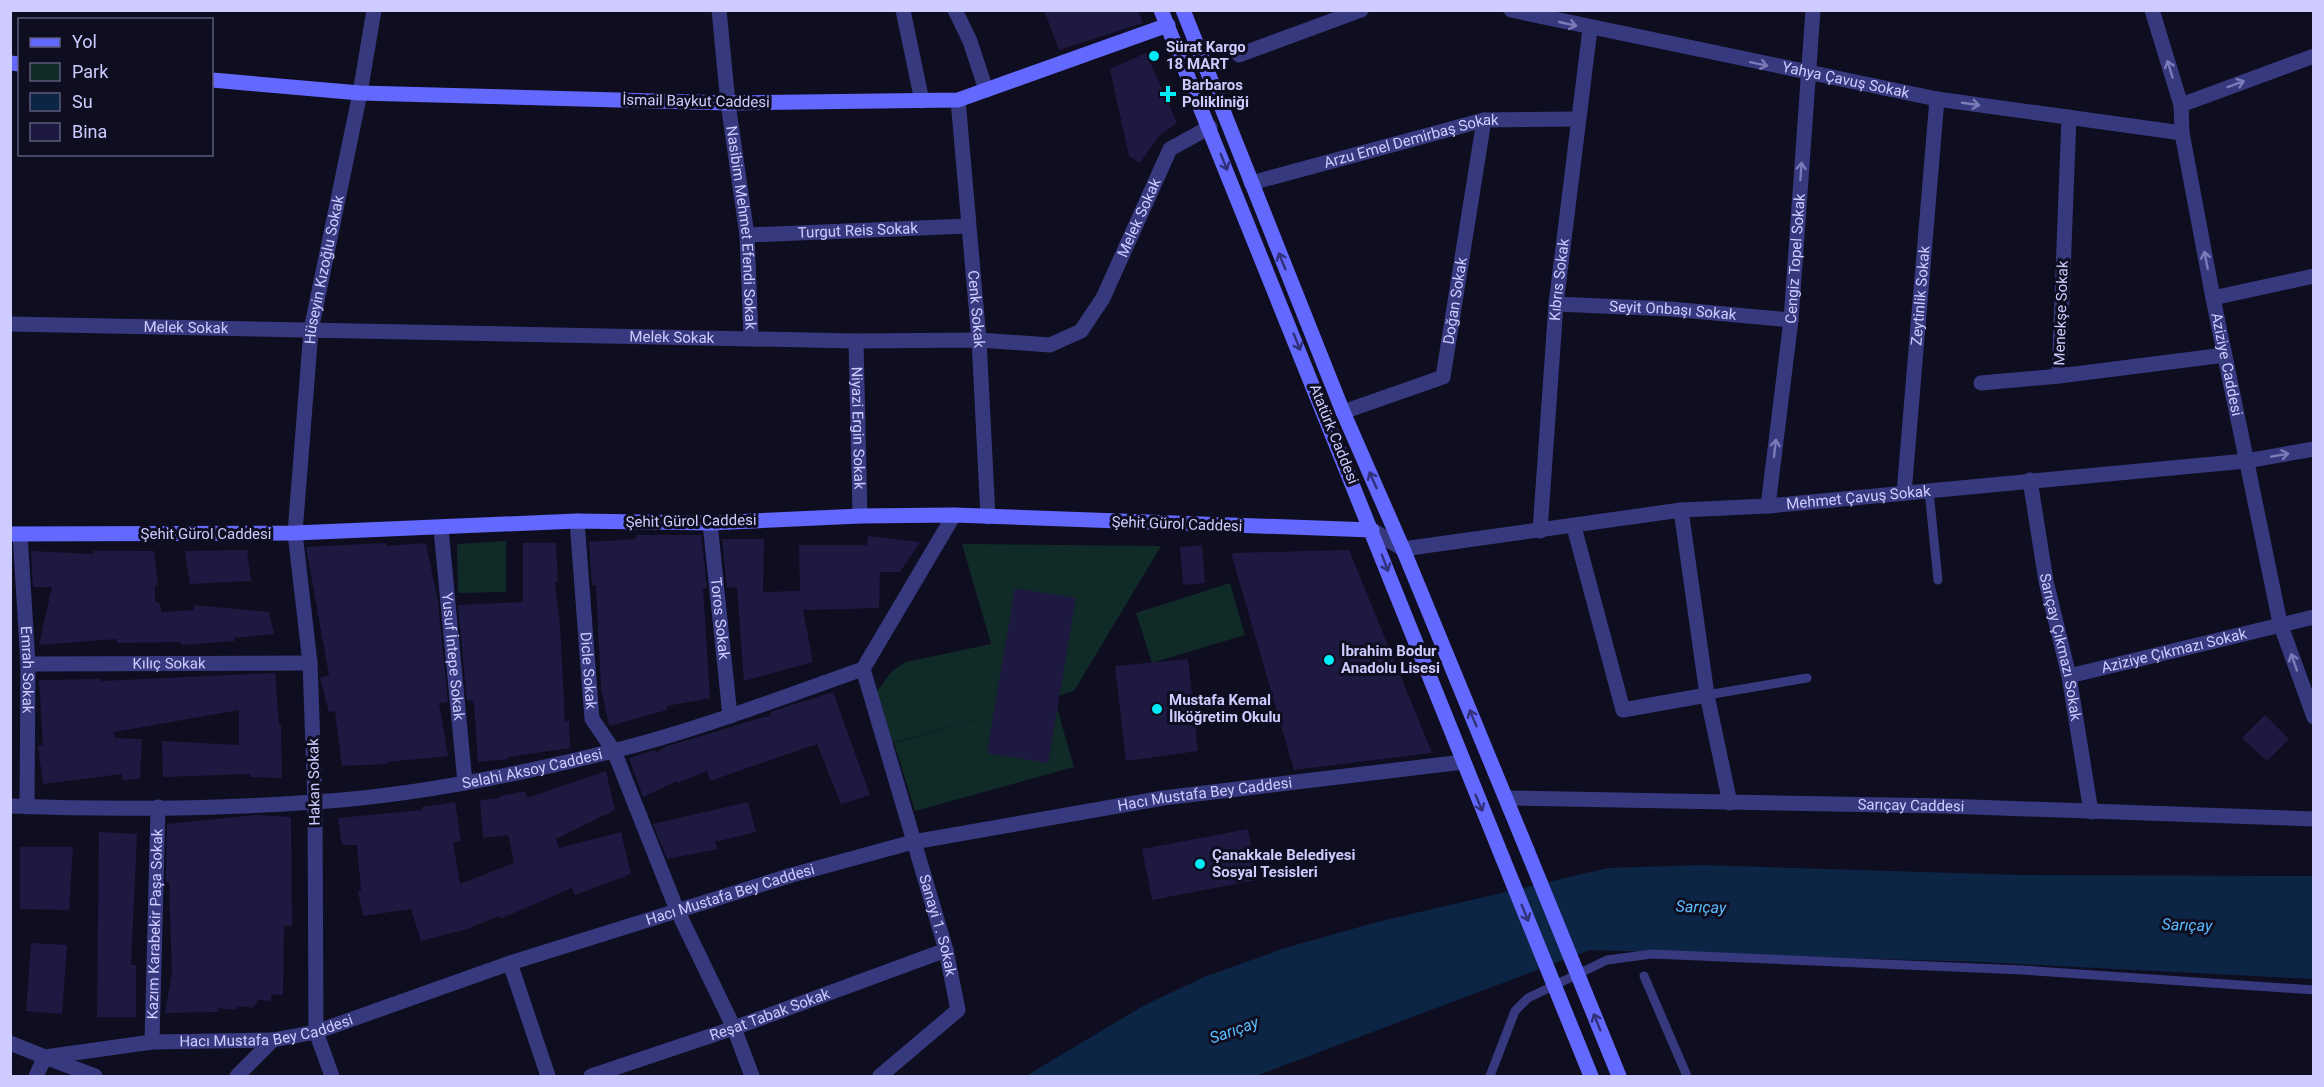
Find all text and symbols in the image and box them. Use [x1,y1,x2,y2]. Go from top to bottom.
legend [18,18,213,156]
one-way arrow [1558,18,1577,30]
text: Yol [72,31,97,52]
place label: Sürat Kargo 18 MART [1166,38,1246,73]
marker: Sürat Kargo 18 MART [1147,49,1161,63]
street label: Yahya Çavuş Sokak [1781,58,1911,102]
one-way arrow [1749,59,1768,70]
one-way arrow [2164,60,2175,79]
text: Park [72,61,109,82]
place label: Barbaros Polikliniği [1182,76,1249,111]
one-way arrow [2226,78,2245,89]
marker: Barbaros Polikliniği [1159,85,1177,103]
text: Su [72,91,93,112]
street label: İsmail Baykut Caddesi [622,91,770,111]
one-way arrow [1961,98,1981,109]
street label: Arzu Emel Demirbaş Sokak [1322,111,1499,172]
text: Bina [72,121,107,142]
street label: Nasibim Mehmet Efendi Sokak [722,125,760,330]
one-way arrow [1219,152,1230,170]
one-way arrow [1796,161,1807,181]
street label: Melek Sokak [1113,175,1165,260]
street label: Cengiz Topel Sokak [1782,192,1809,324]
street label: Hüseyin Kızoğlu Sokak [301,193,348,345]
street label: Turgut Reis Sokak [798,219,919,242]
street label: Kıbrıs Sokak [1546,237,1573,322]
street label: Zeytinlik Sokak [1907,245,1934,346]
one-way arrow [2200,250,2211,270]
one-way arrow [1276,253,1287,271]
street label: Doğan Sokak [1439,256,1471,346]
street label: Menekşe Sokak [2050,260,2072,366]
street label: Cenk Sokak [964,269,988,349]
street label: Seyit Onbaşı Sokak [1609,297,1738,324]
street label: Aziziye Caddesi [2207,311,2246,418]
street label: Melek Sokak [143,318,229,337]
street label: Melek Sokak [629,327,715,347]
one-way arrow [1292,333,1303,351]
street label: Niyazi Ergin Sokak [848,366,868,490]
street label: Atatürk Caddesi [1306,381,1362,487]
one-way arrow [1770,439,1781,459]
one-way arrow [2270,449,2289,460]
one-way arrow [1367,472,1378,490]
street label: Mehmet Çavuş Sokak [1785,482,1932,513]
street label: Şehit Gürol Caddesi [625,511,757,531]
street label: Şehit Gürol Caddesi [1111,513,1243,535]
street label: Şehit Gürol Caddesi [141,525,271,543]
one-way arrow [1380,553,1391,571]
street label: Sarıçay Çıkmazı Sokak [2036,572,2085,723]
street label: Toros Sokak [707,576,733,661]
street label: Yusuf İntepe Sokak [438,592,468,722]
street label: Aziziye Çıkmazı Sokak [2099,624,2249,677]
street label: Emrah Sokak [17,626,37,714]
street label: Dicle Sokak [576,631,600,710]
place label: İbrahim Bodur Anadolu Lisesi [1341,642,1440,677]
marker: İbrahim Bodur Anadolu Lisesi [1322,653,1336,667]
one-way arrow [2287,653,2298,672]
street label: Kılıç Sokak [132,654,206,673]
place label: Mustafa Kemal İlköğretim Okulu [1169,691,1281,726]
marker: Mustafa Kemal İlköğretim Okulu [1150,702,1164,716]
one-way arrow [1467,709,1478,728]
street label: Hakan Sokak [304,738,324,826]
street label: Selahi Aksoy Caddesi [461,745,604,793]
street label: Hacı Mustafa Bey Caddesi [1116,774,1293,815]
one-way arrow [1474,793,1485,811]
street label: Sarıçay Caddesi [1857,795,1965,816]
street label: Kazım Karabekir Paşa Sokak [144,828,166,1020]
place label: Çanakkale Belediyesi Sosyal Tesisleri [1212,846,1356,881]
marker: Çanakkale Belediyesi Sosyal Tesisleri [1193,857,1207,871]
street label: Hacı Mustafa Bey Caddesi [644,860,817,929]
street label: Sanayi 1. Sokak [915,872,960,978]
water label: Sarıçay [1675,897,1727,917]
one-way arrow [1520,903,1531,921]
water label: Sarıçay [2161,915,2213,935]
street label: Reşat Tabak Sokak [707,984,833,1045]
street label: Hacı Mustafa Bey Caddesi [179,1011,355,1051]
water label: Sarıçay [1207,1012,1262,1048]
one-way arrow [1591,1014,1602,1032]

